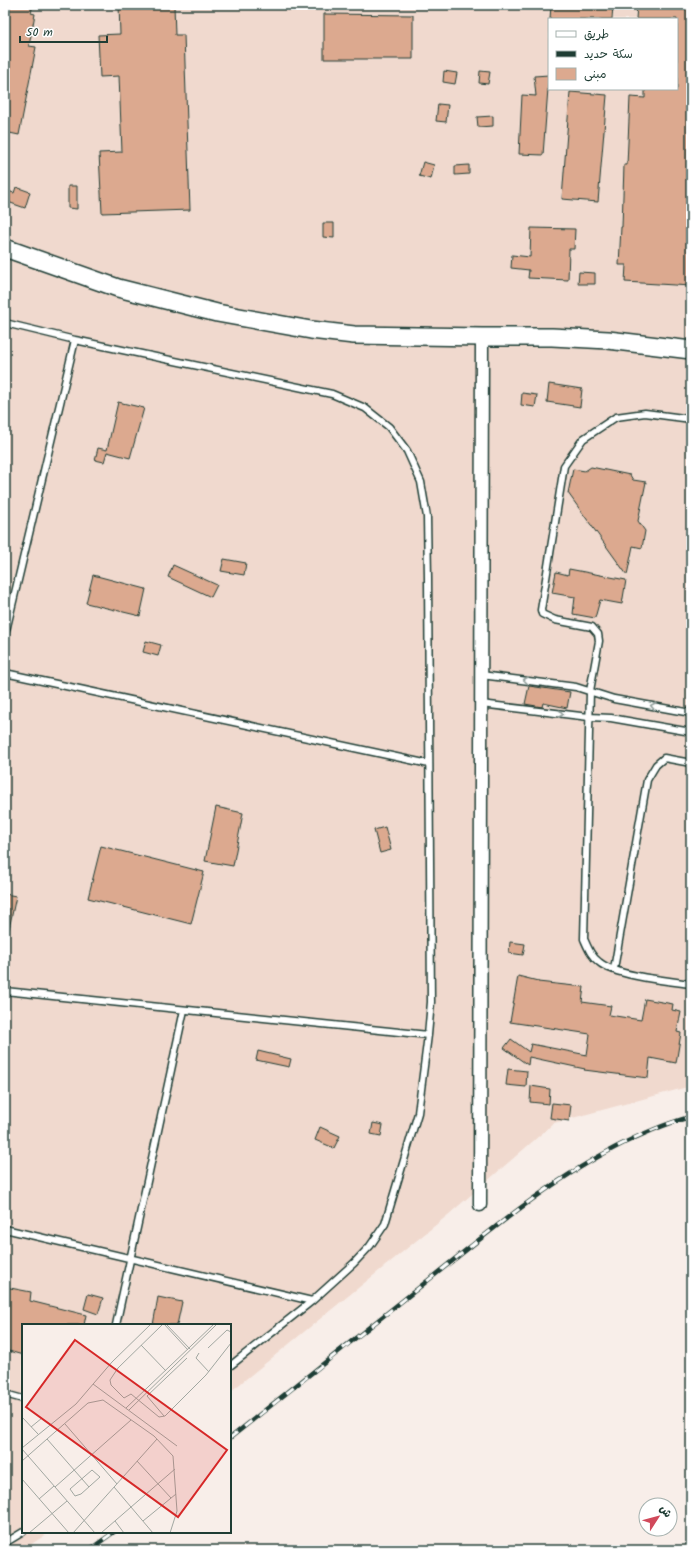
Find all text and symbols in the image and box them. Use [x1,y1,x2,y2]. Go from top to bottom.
scale bar [20,18,107,44]
legend [548,18,678,90]
text: 50 m [26,23,53,42]
text: طريق [584,25,609,44]
text: سكة حديد [584,45,633,64]
text: مبنى [584,65,607,84]
one-way arrow [522,676,529,685]
one-way arrow [650,702,656,711]
one-way arrow [558,709,565,718]
inset map [22,1324,231,1533]
north arrow [638,1497,678,1537]
text: ش [654,1502,676,1522]

